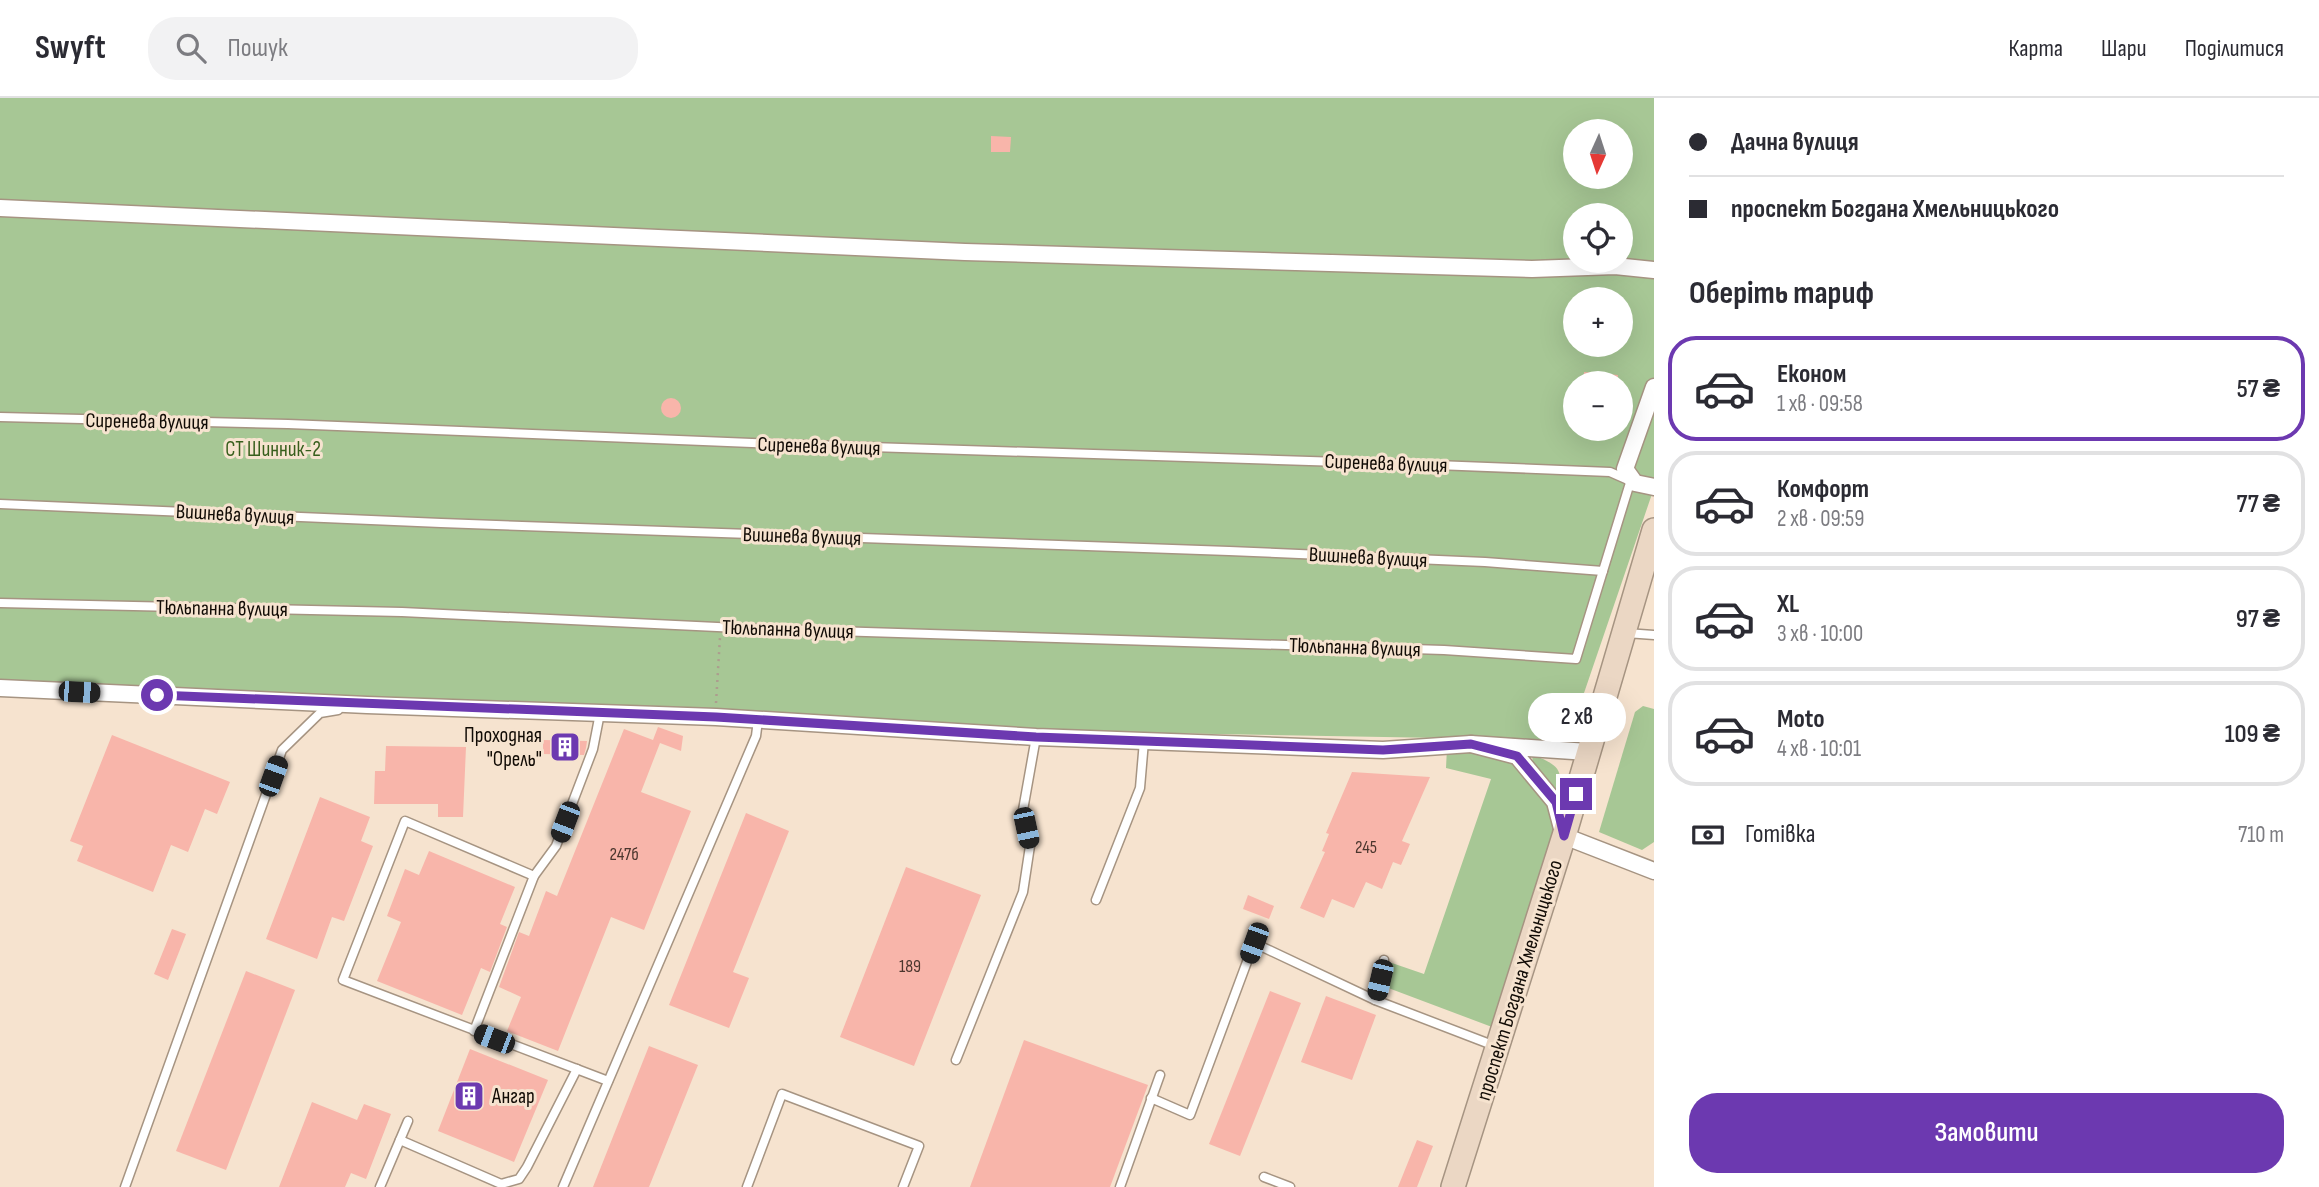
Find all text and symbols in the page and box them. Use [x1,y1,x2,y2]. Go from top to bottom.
search box [148,17,638,80]
text: Swyft [35,28,106,68]
icon: search [172,29,210,67]
text: Пошук [228,33,288,64]
text: Карта [2008,34,2063,63]
text: Шари [2101,34,2147,63]
text: Поділитися [2185,34,2284,63]
north arrow [1563,119,1633,189]
map controls [1563,119,1633,441]
text: Дачна вулиця [1731,127,1859,158]
text: проспект Богдана Хмельницького [1731,194,2059,225]
button: locate [1563,203,1633,273]
text: Оберіть тариф [1689,274,1874,313]
button: + [1563,287,1633,357]
icon: car [1693,357,1756,420]
text: Економ [1777,359,1846,390]
button: − [1563,371,1633,441]
text: 57 ₴ [2237,374,2280,405]
text: 1 хв · 09:58 [1777,390,1863,418]
street label: Сиренева вулиця [85,408,209,435]
street label: Сиренева вулиця [757,432,881,461]
park label: СТ Шинник-2 [225,437,321,462]
street label: Сиренева вулиця [1324,449,1448,478]
icon: car [1693,472,1756,535]
text: Комфорт [1777,474,1869,505]
text: 77 ₴ [2237,489,2280,520]
street label: Вишнева вулиця [175,499,295,530]
text: 2 хв · 09:59 [1777,505,1864,533]
street label: Вишнева вулиця [742,522,862,551]
street label: Вишнева вулиця [1308,542,1428,573]
icon: car [1693,587,1756,650]
text: XL [1777,589,1799,620]
street label: Тюльпанна вулиця [156,595,288,622]
text: 97 ₴ [2236,604,2280,635]
street label: Тюльпанна вулиця [722,615,854,644]
text: 3 хв · 10:00 [1777,620,1863,648]
street label: Тюльпанна вулиця [1289,633,1421,662]
route start [141,679,173,711]
car [58,680,101,704]
callout: 2 хв [1527,692,1625,742]
icon: car [1693,702,1756,765]
text: 2 хв [1561,703,1593,731]
text: Moto [1777,704,1825,735]
text: 109 ₴ [2225,719,2280,750]
place label: Проходная "Орель" [464,723,542,772]
building icon: Проходная "Орель" [548,730,582,764]
text: 4 хв · 10:01 [1777,735,1861,763]
car [256,753,291,799]
route end [1560,778,1592,810]
car [548,799,583,845]
car [1012,805,1041,851]
icon: cash [1689,816,1727,854]
text: Готівка [1745,819,1816,850]
text: 710 m [2238,821,2284,849]
house number: 245 [1355,837,1377,858]
house number: 247б [609,844,639,865]
street label: проспект Богдана Хмельницького [1471,857,1568,1103]
car [1237,920,1272,966]
house number: 189 [899,956,921,977]
car [1366,957,1395,1003]
car [471,1022,518,1056]
building icon: Ангар [452,1079,486,1113]
place label: Ангар [491,1084,535,1109]
button: Замовити [1689,1093,2284,1173]

